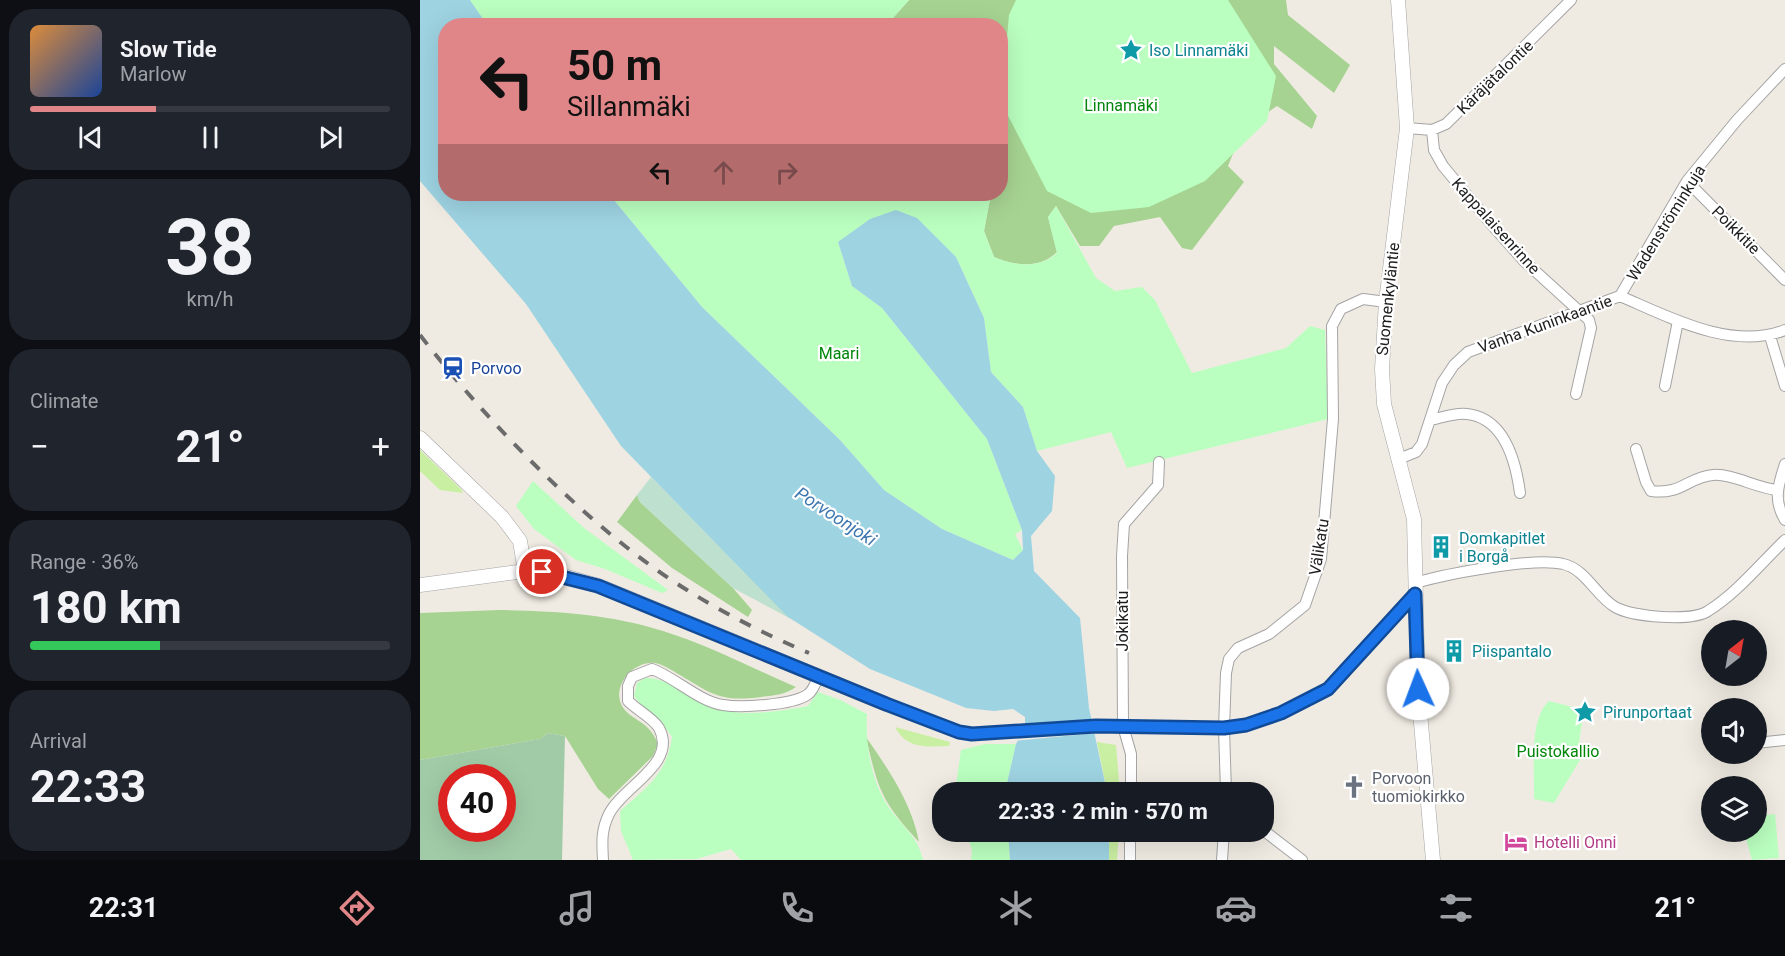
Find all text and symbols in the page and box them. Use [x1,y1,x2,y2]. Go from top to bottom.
street label: Käräjätalontie [1453,36,1537,118]
text: Slow Tide [120,37,217,62]
place icon: Iso Linnamäki [1118,37,1144,63]
text: 50 m [567,41,662,90]
place label: Iso Linnamäki [1149,41,1248,60]
icon: left [468,42,546,120]
text: Marlow [120,62,186,86]
text: Sillanmäki [567,91,691,123]
park label: Linnamäki [1084,96,1158,115]
icon: previous [74,121,107,154]
icon: pause [194,121,227,154]
icon: next [314,121,347,154]
icon: left [644,156,677,189]
icon: ahead [707,156,740,189]
icon: right [770,156,803,189]
street label: Wadenströminkuja [1623,162,1709,284]
street label: Kappalaisenrinne [1448,174,1544,278]
text: 38 [165,202,255,293]
street label: Poikkitie [1708,202,1764,258]
street label: Suomenkyläntie [1373,242,1403,356]
text: km/h [187,287,233,311]
street label: Vanha Kuninkaantie [1475,291,1615,357]
park label: Maari [819,344,859,363]
station icon: Porvoo [440,355,466,381]
place label: Porvoo [471,359,522,378]
text: Climate [30,389,98,413]
text: 21° [175,420,245,473]
text: − [30,427,49,466]
text: + [371,427,390,466]
water label: Porvoonjoki [792,482,881,550]
street label: Välikatu [1305,517,1333,577]
place label: Domkapitlet i Borgå [1459,529,1545,566]
building icon: Domkapitlet i Borgå [1428,534,1454,560]
pin [516,546,567,597]
text: Range · 36% [30,550,138,574]
icon: arrive [525,555,558,588]
text: 180 km [30,581,182,634]
street label: Jokikatu [1113,591,1132,651]
north arrow [1701,620,1767,686]
map controls [1701,620,1767,842]
building icon: Piispantalo [1441,638,1467,664]
place label: Piispantalo [1472,642,1552,661]
position arrow [1386,657,1450,721]
button: sound [1701,698,1767,764]
place icon: Pirunportaat [1572,699,1598,725]
place label: Pirunportaat [1603,703,1692,722]
text: Arrival [30,729,87,753]
park label: Puistokallio [1517,742,1599,761]
text: 22:33 [30,760,146,813]
speed limit sign: 40 [438,764,516,842]
place label: Porvoon tuomiokirkko [1372,769,1465,806]
church icon: Porvoon tuomiokirkko [1341,774,1367,800]
button: layers [1701,776,1767,842]
text: 22:33 · 2 min · 570 m [998,799,1208,824]
hotel icon: Hotelli Onni [1503,829,1529,855]
place label: Hotelli Onni [1534,833,1616,852]
icon: directions [336,887,378,929]
icon: music [556,887,598,929]
icon: phone [776,887,818,929]
icon: climate [995,887,1037,929]
icon: car [1215,887,1257,929]
icon: filters [1435,887,1477,929]
text: 22:31 [89,892,158,924]
text: 21° [1655,892,1696,924]

